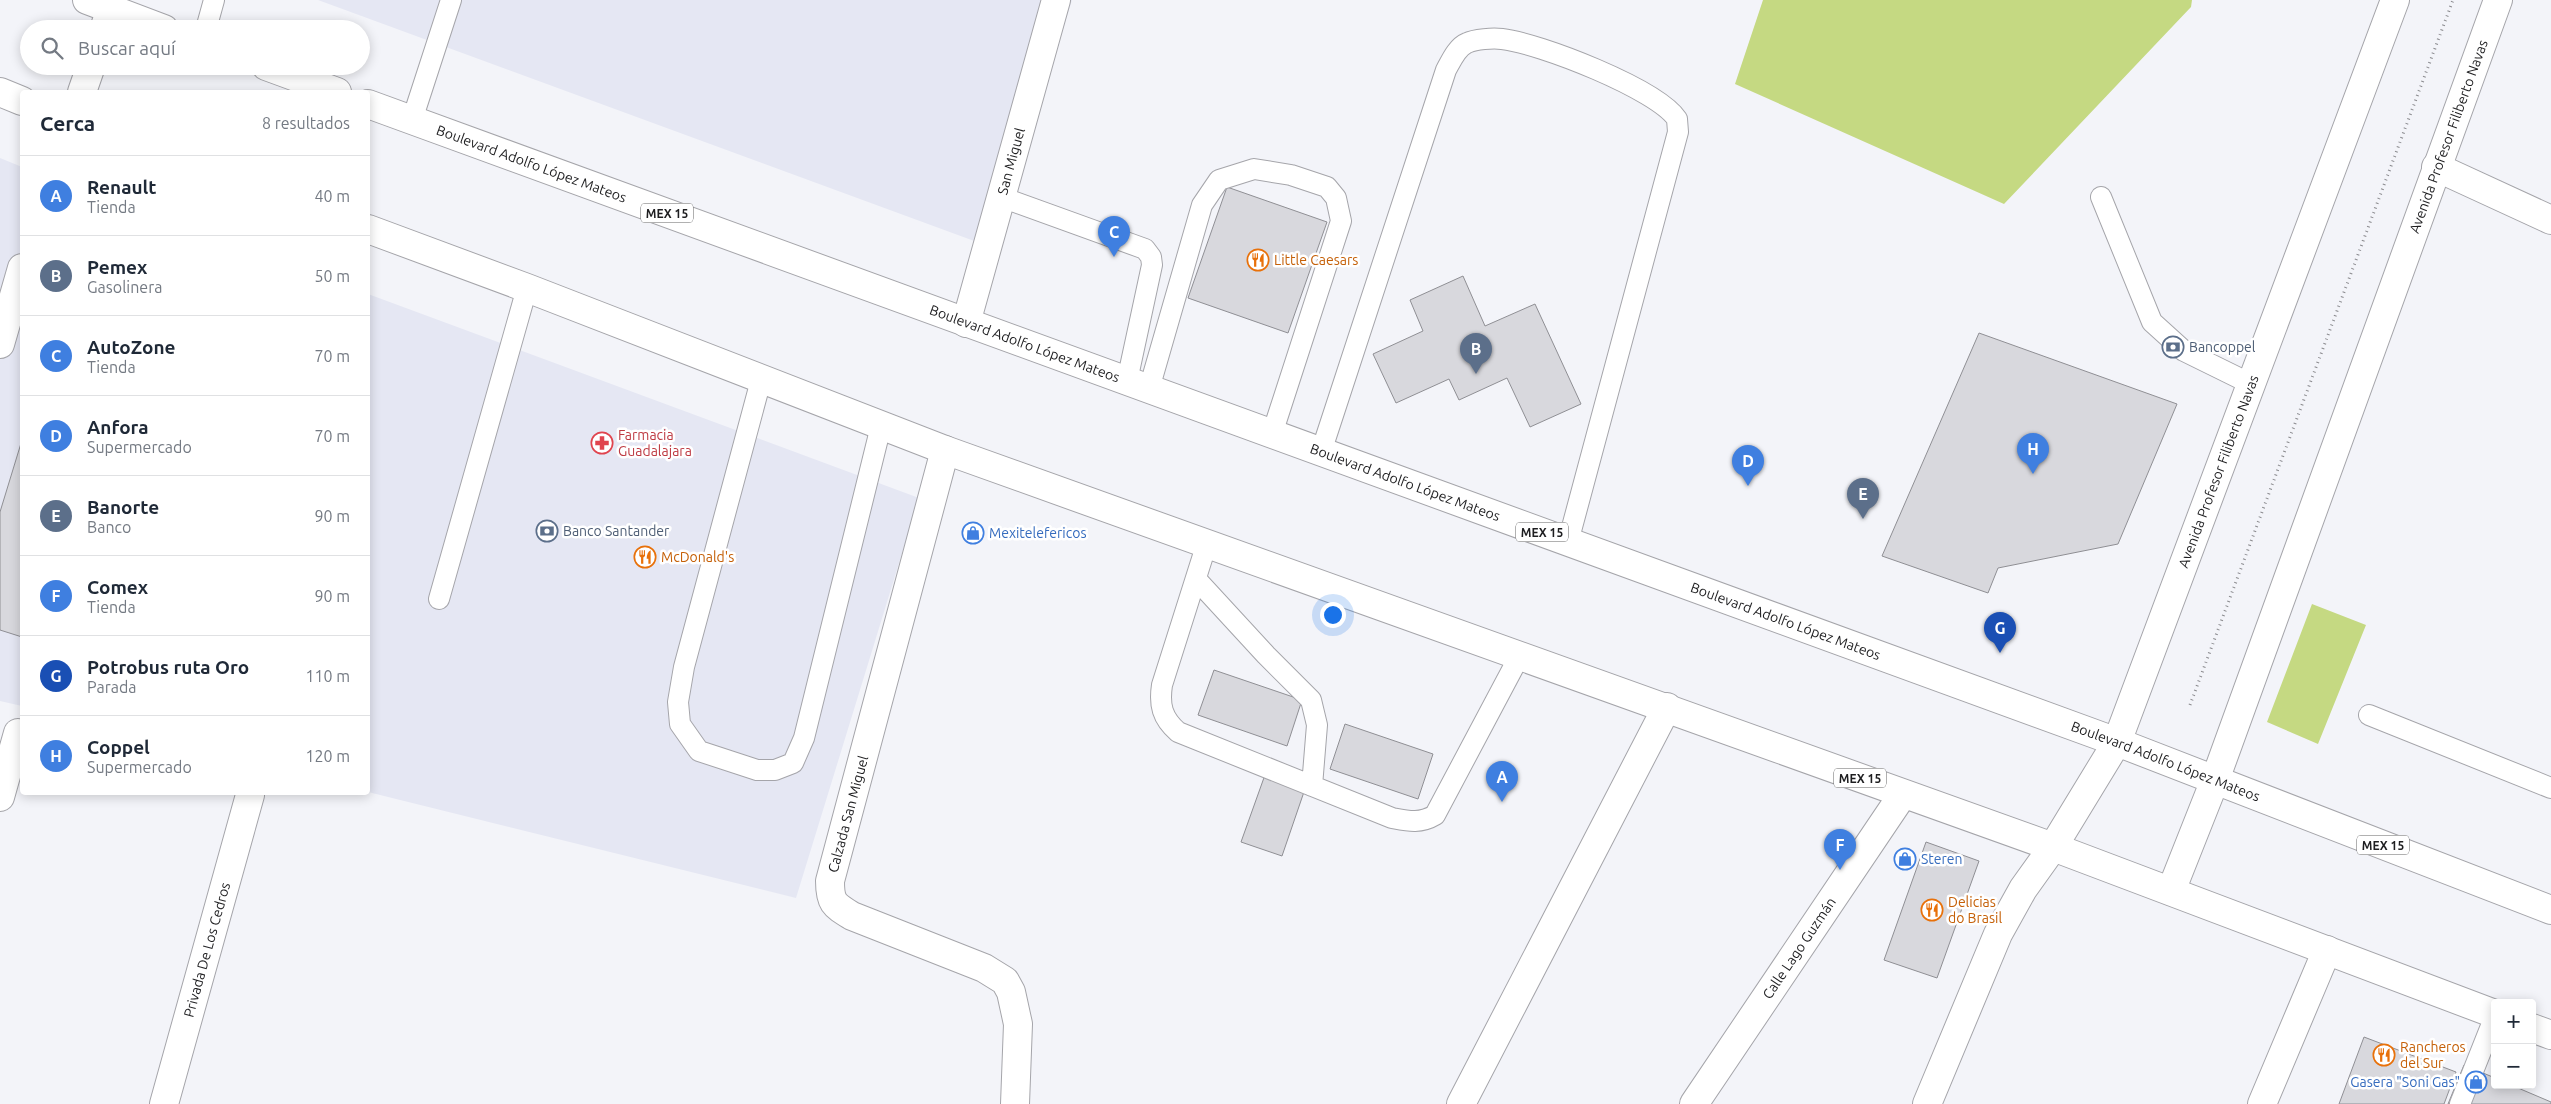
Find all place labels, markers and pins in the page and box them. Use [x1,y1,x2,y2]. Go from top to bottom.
pin: C [1098,216,1130,257]
restaurant icon: Little Caesars [1246,248,1270,272]
place label: Little Caesars [1274,252,1358,268]
pin: B [1460,333,1492,374]
bank icon: Bancoppel [2161,335,2185,359]
place label: Bancoppel [2189,339,2256,355]
place label: Farmacia Guadalajara [618,427,692,459]
pharmacy icon: Farmacia Guadalajara [590,431,614,455]
pin: H [2017,433,2049,474]
pin: D [1732,445,1764,486]
pin: E [1847,478,1879,519]
bank icon: Banco Santander [535,519,559,543]
shop icon: Mexitelefericos [961,521,985,545]
place label: Banco Santander [563,523,670,539]
place label: Mexitelefericos [989,525,1086,541]
restaurant icon: McDonald's [633,545,657,569]
place label: McDonald's [661,549,734,565]
pin: G [1984,612,2016,653]
pin: A [1486,761,1518,802]
pin: F [1824,829,1856,870]
shop icon: Steren [1893,847,1917,871]
place label: Steren [1921,851,1963,867]
place label: Delicias do Brasil [1948,894,2002,926]
restaurant icon: Delicias do Brasil [1920,898,1944,922]
place label: Rancheros del Sur [2400,1039,2466,1071]
restaurant icon: Rancheros del Sur [2372,1043,2396,1067]
shop icon: Gasera "Soni Gas" [2464,1070,2488,1094]
place label: Gasera "Soni Gas" [2350,1074,2460,1090]

